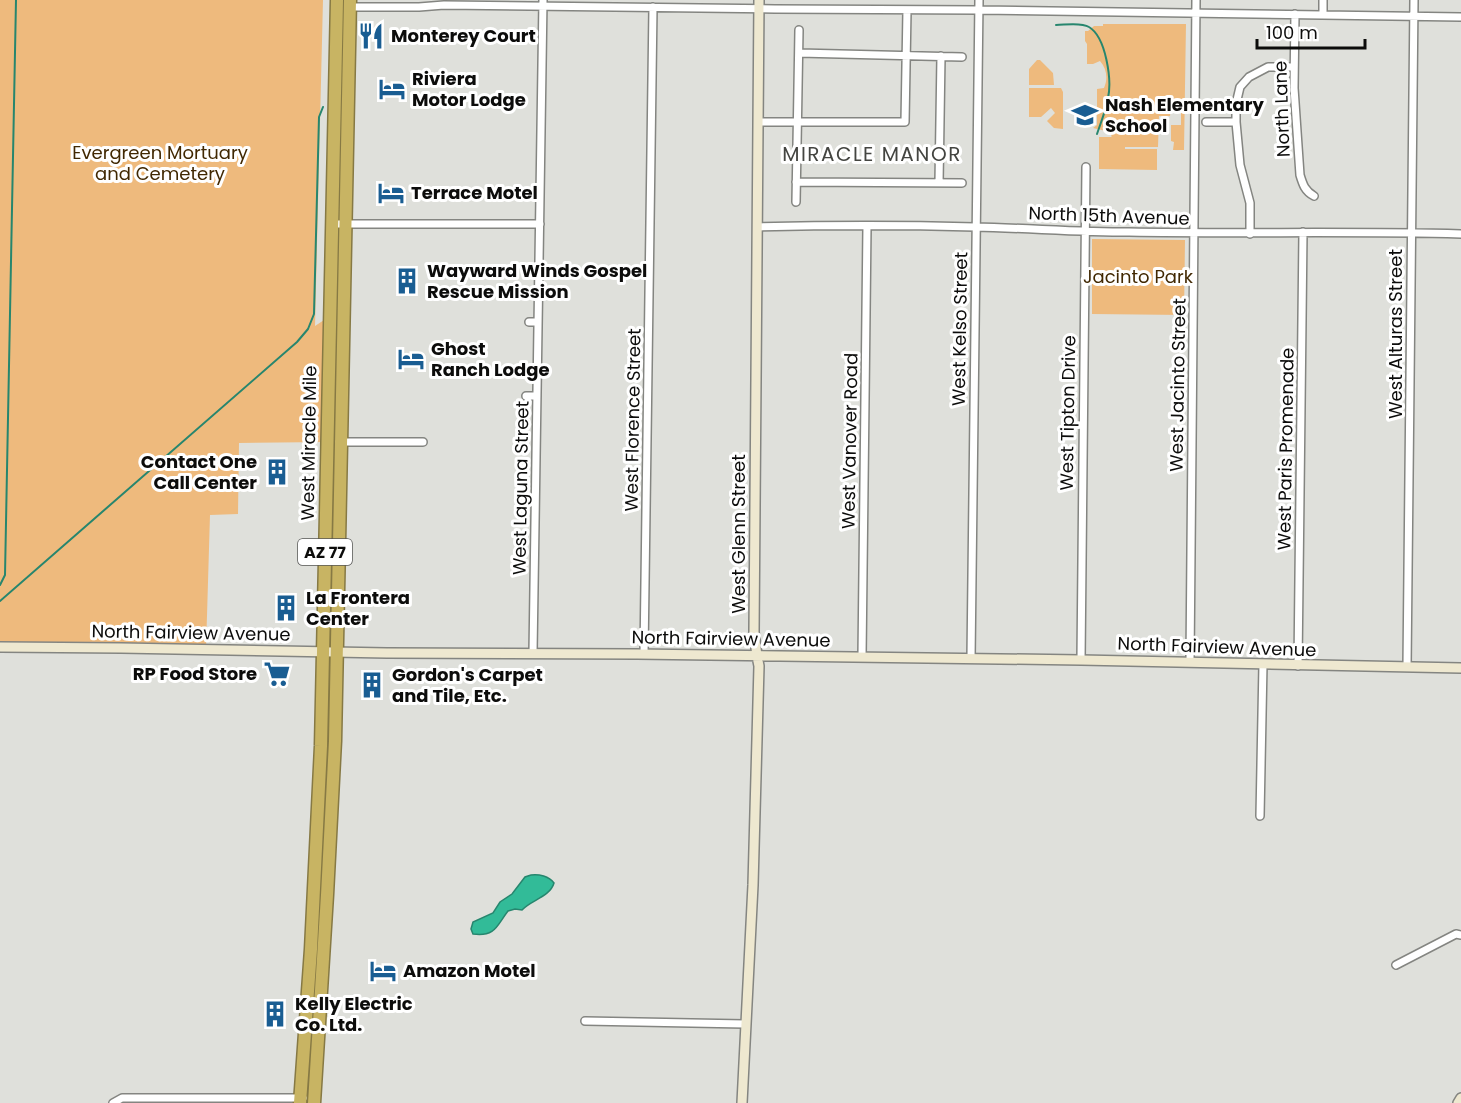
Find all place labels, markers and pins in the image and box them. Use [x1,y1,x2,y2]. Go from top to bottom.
restaurant icon: Monterey Court [356,21,386,51]
place label: Monterey Court [391,23,536,48]
place label: Riviera Motor Lodge [412,66,526,112]
hotel icon: Riviera Motor Lodge [377,74,407,104]
place label: Nash Elementary School [1105,92,1264,138]
school or university icon: Nash Elementary School [1070,100,1100,130]
hotel icon: Terrace Motel [376,178,406,208]
place label: Terrace Motel [411,180,538,205]
place label: Wayward Winds Gospel Rescue Mission [427,258,647,304]
building icon: Wayward Winds Gospel Rescue Mission [392,266,422,296]
place label: Ghost Ranch Lodge [431,336,550,382]
hotel icon: Ghost Ranch Lodge [396,344,426,374]
place label: Contact One Call Center [141,449,257,495]
building icon: Contact One Call Center [262,457,292,487]
place label: La Frontera Center [306,585,410,631]
building icon: La Frontera Center [271,593,301,623]
supermarket icon: RP Food Store [262,659,292,689]
place label: RP Food Store [133,661,257,686]
place label: Gordon's Carpet and Tile, Etc. [392,662,543,708]
building icon: Gordon's Carpet and Tile, Etc. [357,670,387,700]
hotel icon: Amazon Motel [368,956,398,986]
place label: Amazon Motel [403,958,536,983]
place label: Kelly Electric Co. Ltd. [295,991,413,1037]
building icon: Kelly Electric Co. Ltd. [260,999,290,1029]

